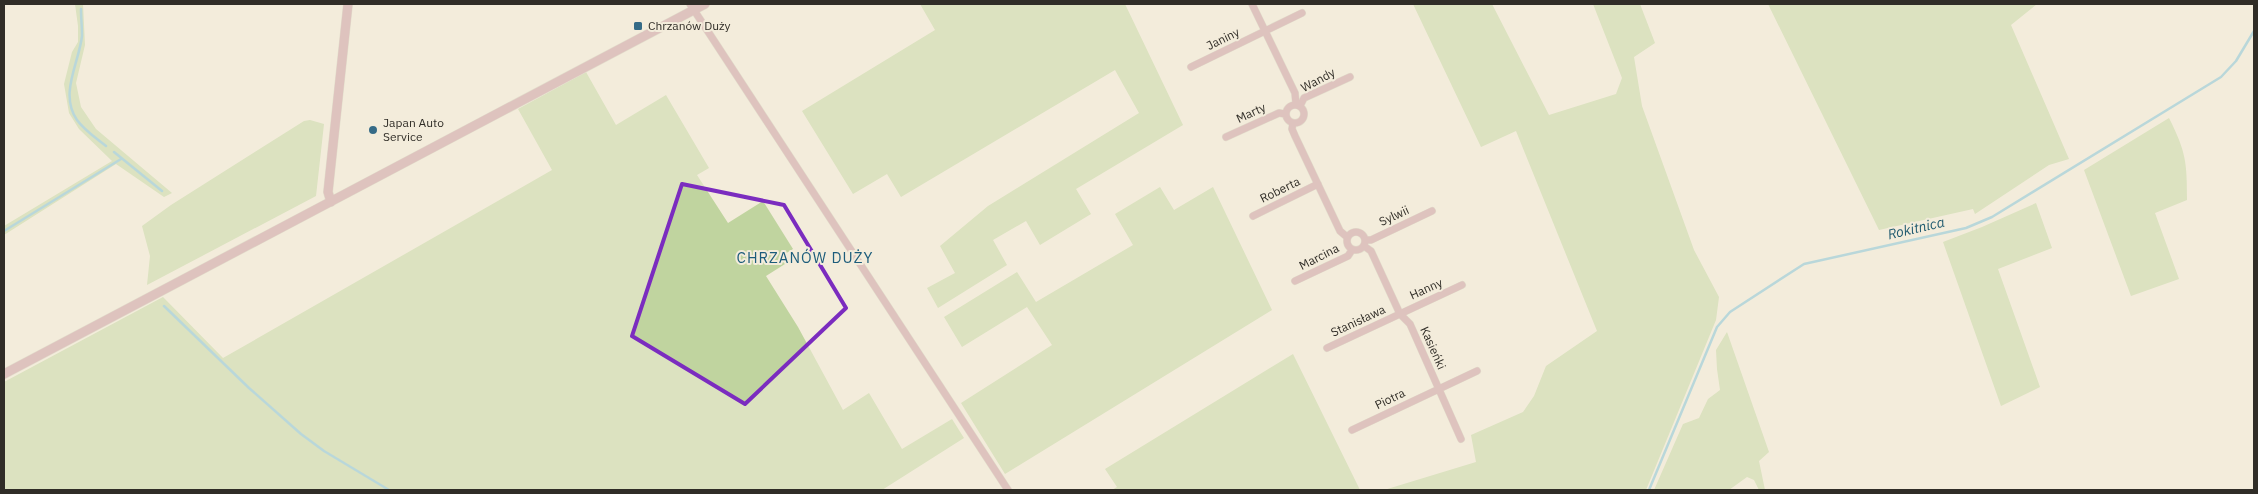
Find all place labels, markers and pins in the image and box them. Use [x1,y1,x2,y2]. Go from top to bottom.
place label: Chrzanów Duży [648,18,731,33]
marker: Chrzanów Duży [632,20,644,32]
place label: Japan Auto Service [383,115,444,144]
marker: Japan Auto Service [367,124,379,136]

